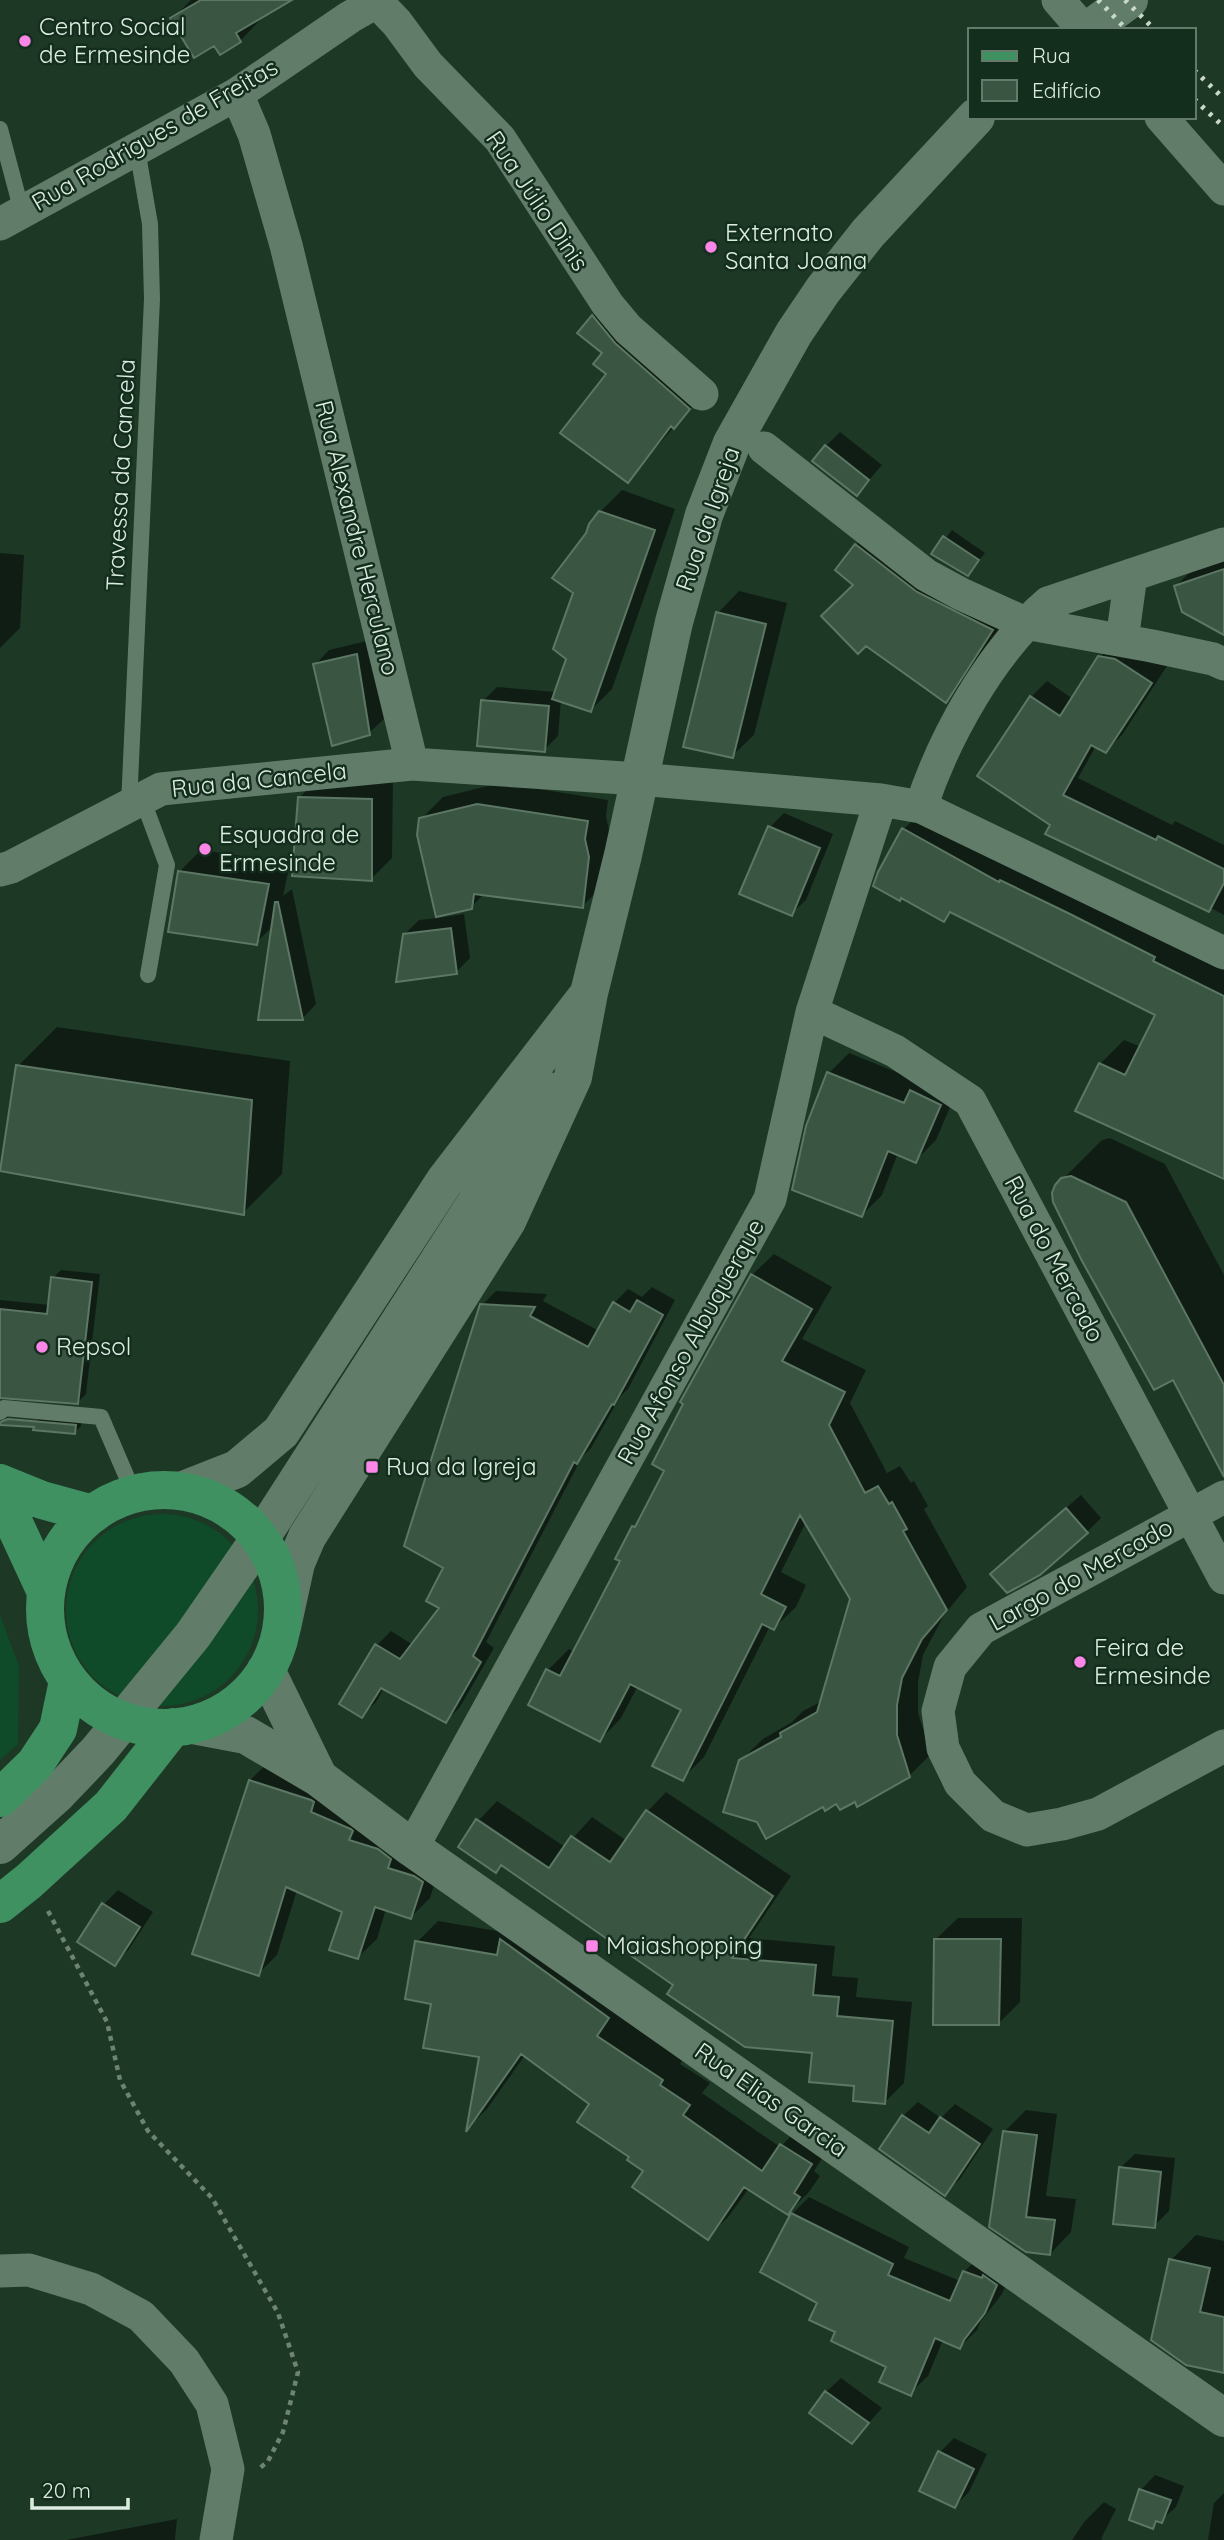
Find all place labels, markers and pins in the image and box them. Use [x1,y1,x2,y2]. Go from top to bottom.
place label: Centro Social de Ermesinde [39,11,190,69]
marker: Centro Social de Ermesinde [17,33,33,49]
place label: Externato Santa Joana [725,217,867,275]
marker: Externato Santa Joana [703,239,719,255]
place label: Esquadra de Ermesinde [219,819,359,877]
marker: Esquadra de Ermesinde [197,841,213,857]
place label: Repsol [56,1331,131,1361]
marker: Repsol [34,1339,50,1355]
place label: Rua da Igreja [386,1451,537,1481]
marker: Rua da Igreja [364,1459,380,1475]
place label: Feira de Ermesinde [1094,1632,1211,1690]
marker: Feira de Ermesinde [1072,1654,1088,1670]
place label: Maiashopping [606,1930,763,1960]
marker: Maiashopping [584,1938,600,1954]

